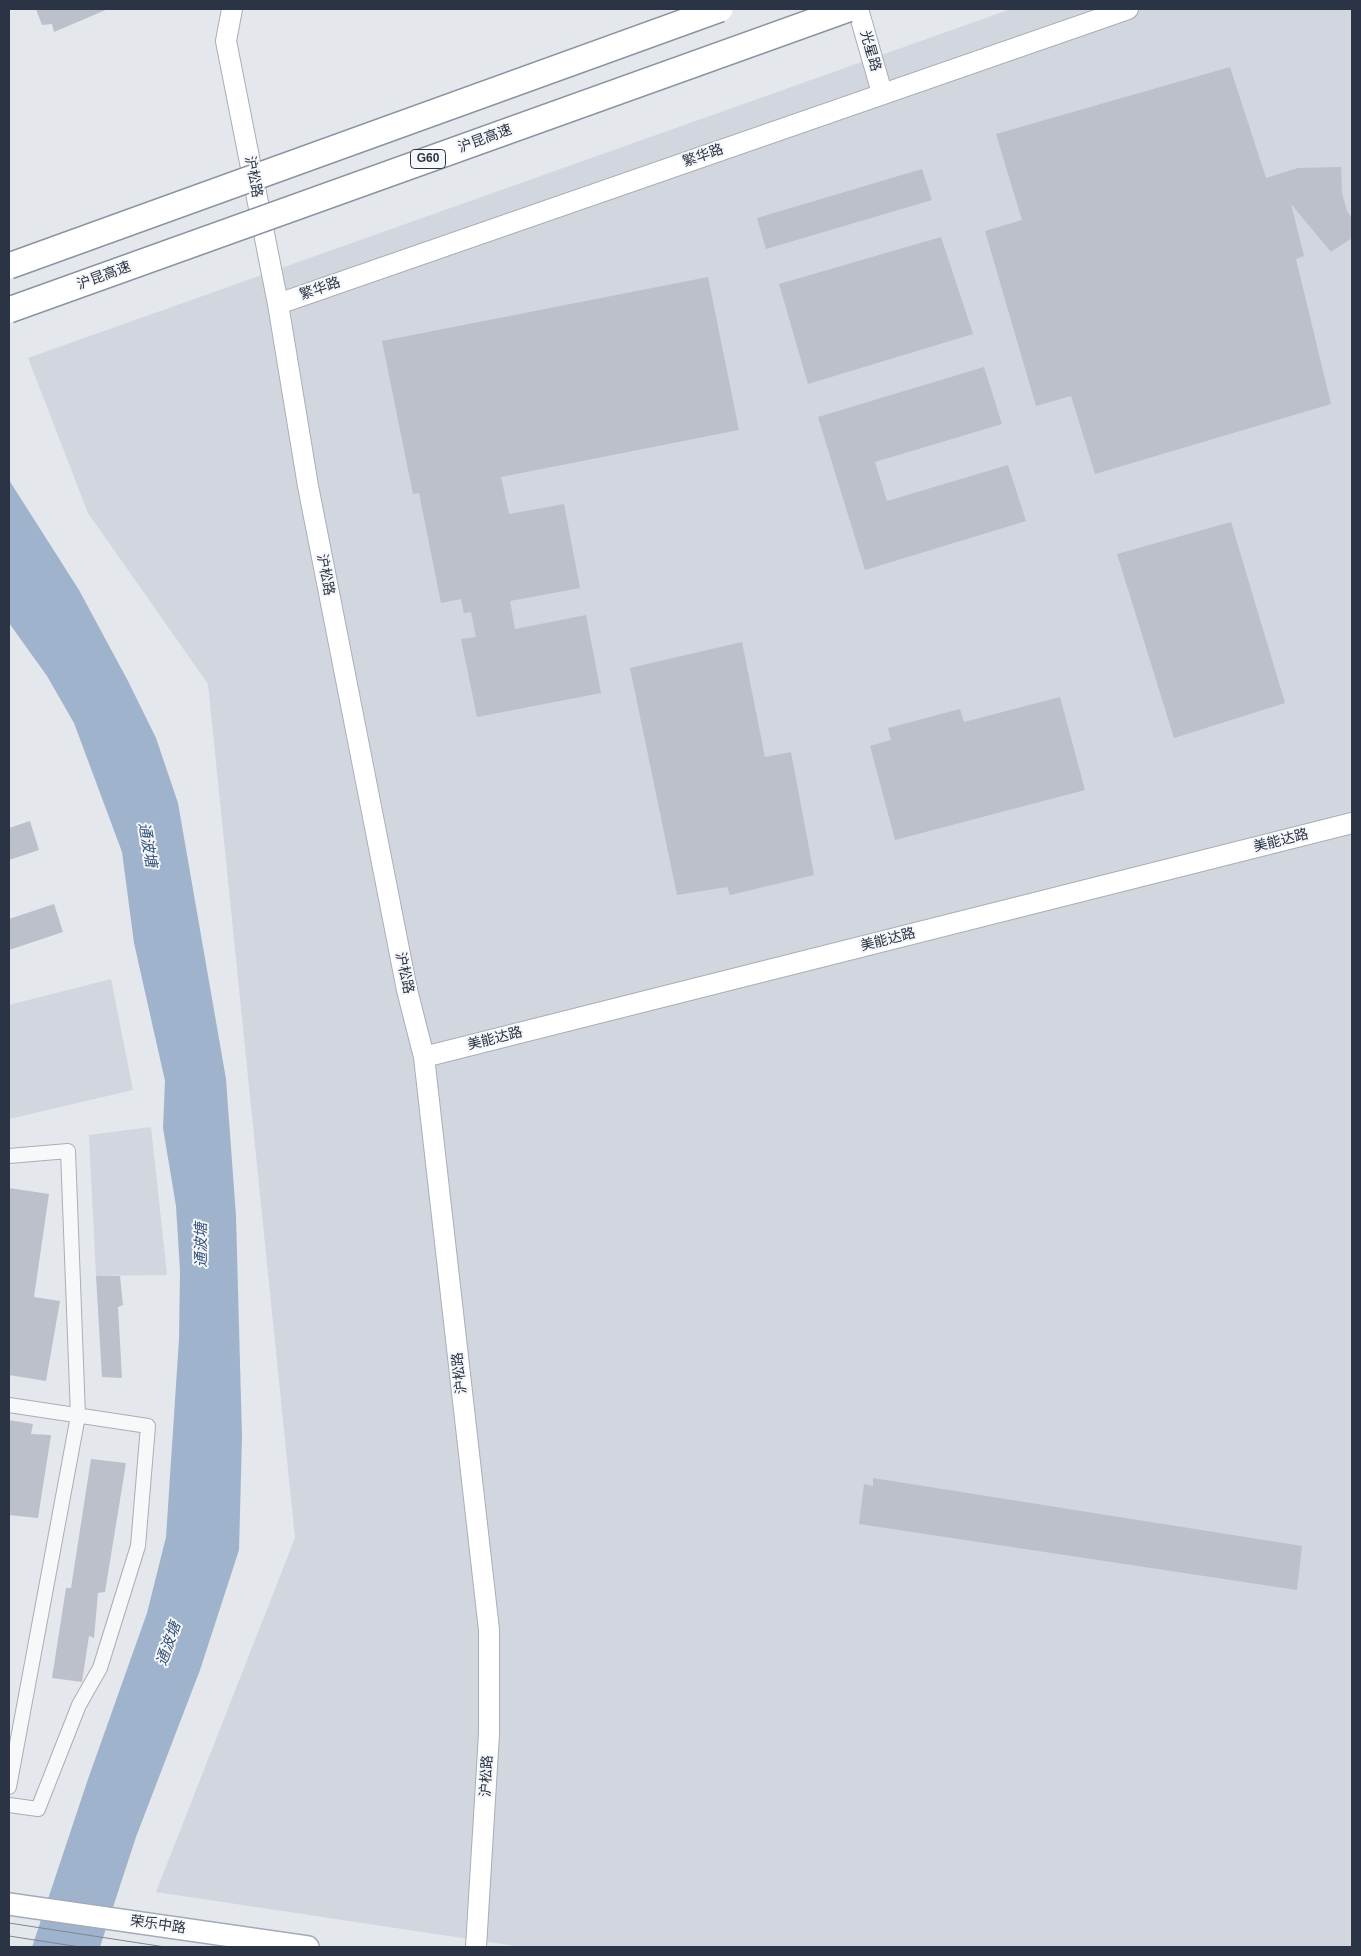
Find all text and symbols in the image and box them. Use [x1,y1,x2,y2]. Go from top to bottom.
street label: 光星路 [856,28,884,74]
street label: 沪昆高速 [456,122,514,156]
street label: 繁华路 [680,141,726,171]
road number: G60 [410,150,446,168]
street label: 沪松路 [241,155,265,199]
street label: 沪昆高速 [75,259,133,293]
street label: 繁华路 [297,274,343,304]
street label: 沪松路 [313,553,337,597]
water label: 通波塘 [134,821,160,869]
street label: 美能达路 [1252,826,1310,856]
street label: 美能达路 [859,925,917,955]
street label: 沪松路 [391,951,417,995]
street label: 美能达路 [466,1024,524,1054]
water label: 通波塘 [193,1223,211,1267]
street label: 沪松路 [449,1351,471,1395]
water label: 通波塘 [153,1620,185,1668]
street label: 沪松路 [478,1755,496,1797]
street label: 荣乐中路 [129,1913,187,1937]

